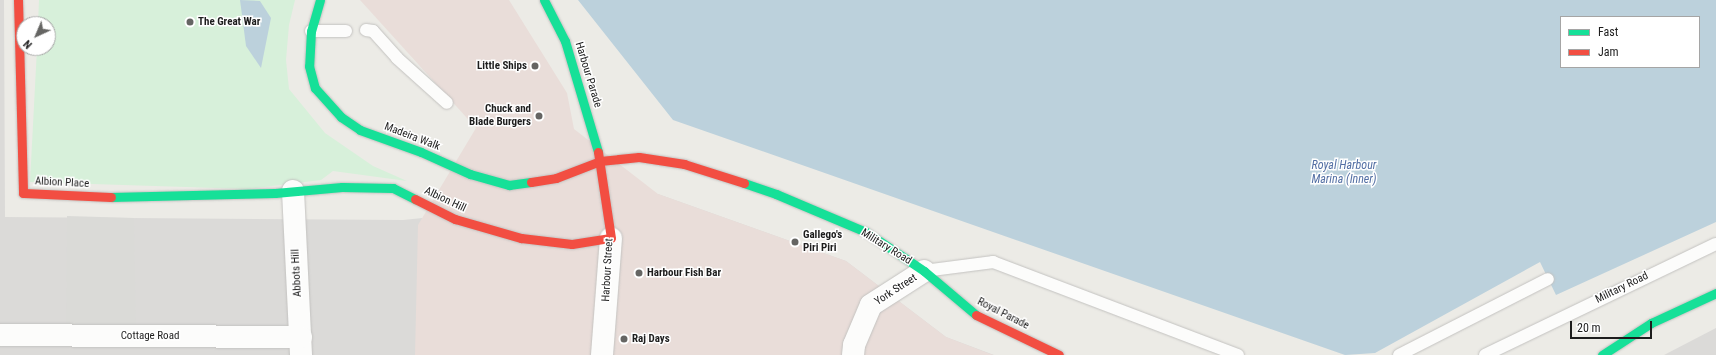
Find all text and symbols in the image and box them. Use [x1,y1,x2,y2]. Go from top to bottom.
place label: The Great War [198,15,260,29]
north arrow [16,16,56,56]
legend [1560,16,1700,68]
marker: The Great War [185,17,195,27]
text: Fast [1598,25,1618,39]
text: N [21,37,35,51]
street label: Harbour Parade [572,41,604,109]
text: Jam [1598,45,1619,59]
place label: Little Ships [477,59,527,73]
marker: Little Ships [530,61,540,71]
place label: Chuck and Blade Burgers [469,103,531,129]
marker: Chuck and Blade Burgers [534,111,544,121]
street label: Madeira Walk [382,120,442,154]
water label: Royal Harbour Marina (Inner) [1311,159,1377,187]
street label: Albion Place [35,175,89,191]
street label: Albion Hill [422,185,468,215]
street label: Military Road [858,226,914,268]
place label: Gallego's Piri Piri [803,229,842,255]
marker: Gallego's Piri Piri [790,237,800,247]
street label: Harbour Street [600,238,616,302]
street label: Abbots Hill [289,249,305,297]
place label: Harbour Fish Bar [647,266,721,280]
marker: Harbour Fish Bar [634,268,644,278]
street label: Military Road [1593,270,1651,306]
street label: York Street [872,272,920,308]
street label: Royal Parade [975,295,1031,333]
scale bar [1572,313,1654,339]
text: 20 m [1577,321,1601,335]
street label: Cottage Road [121,329,179,343]
place label: Raj Days [632,332,670,346]
marker: Raj Days [619,334,629,344]

